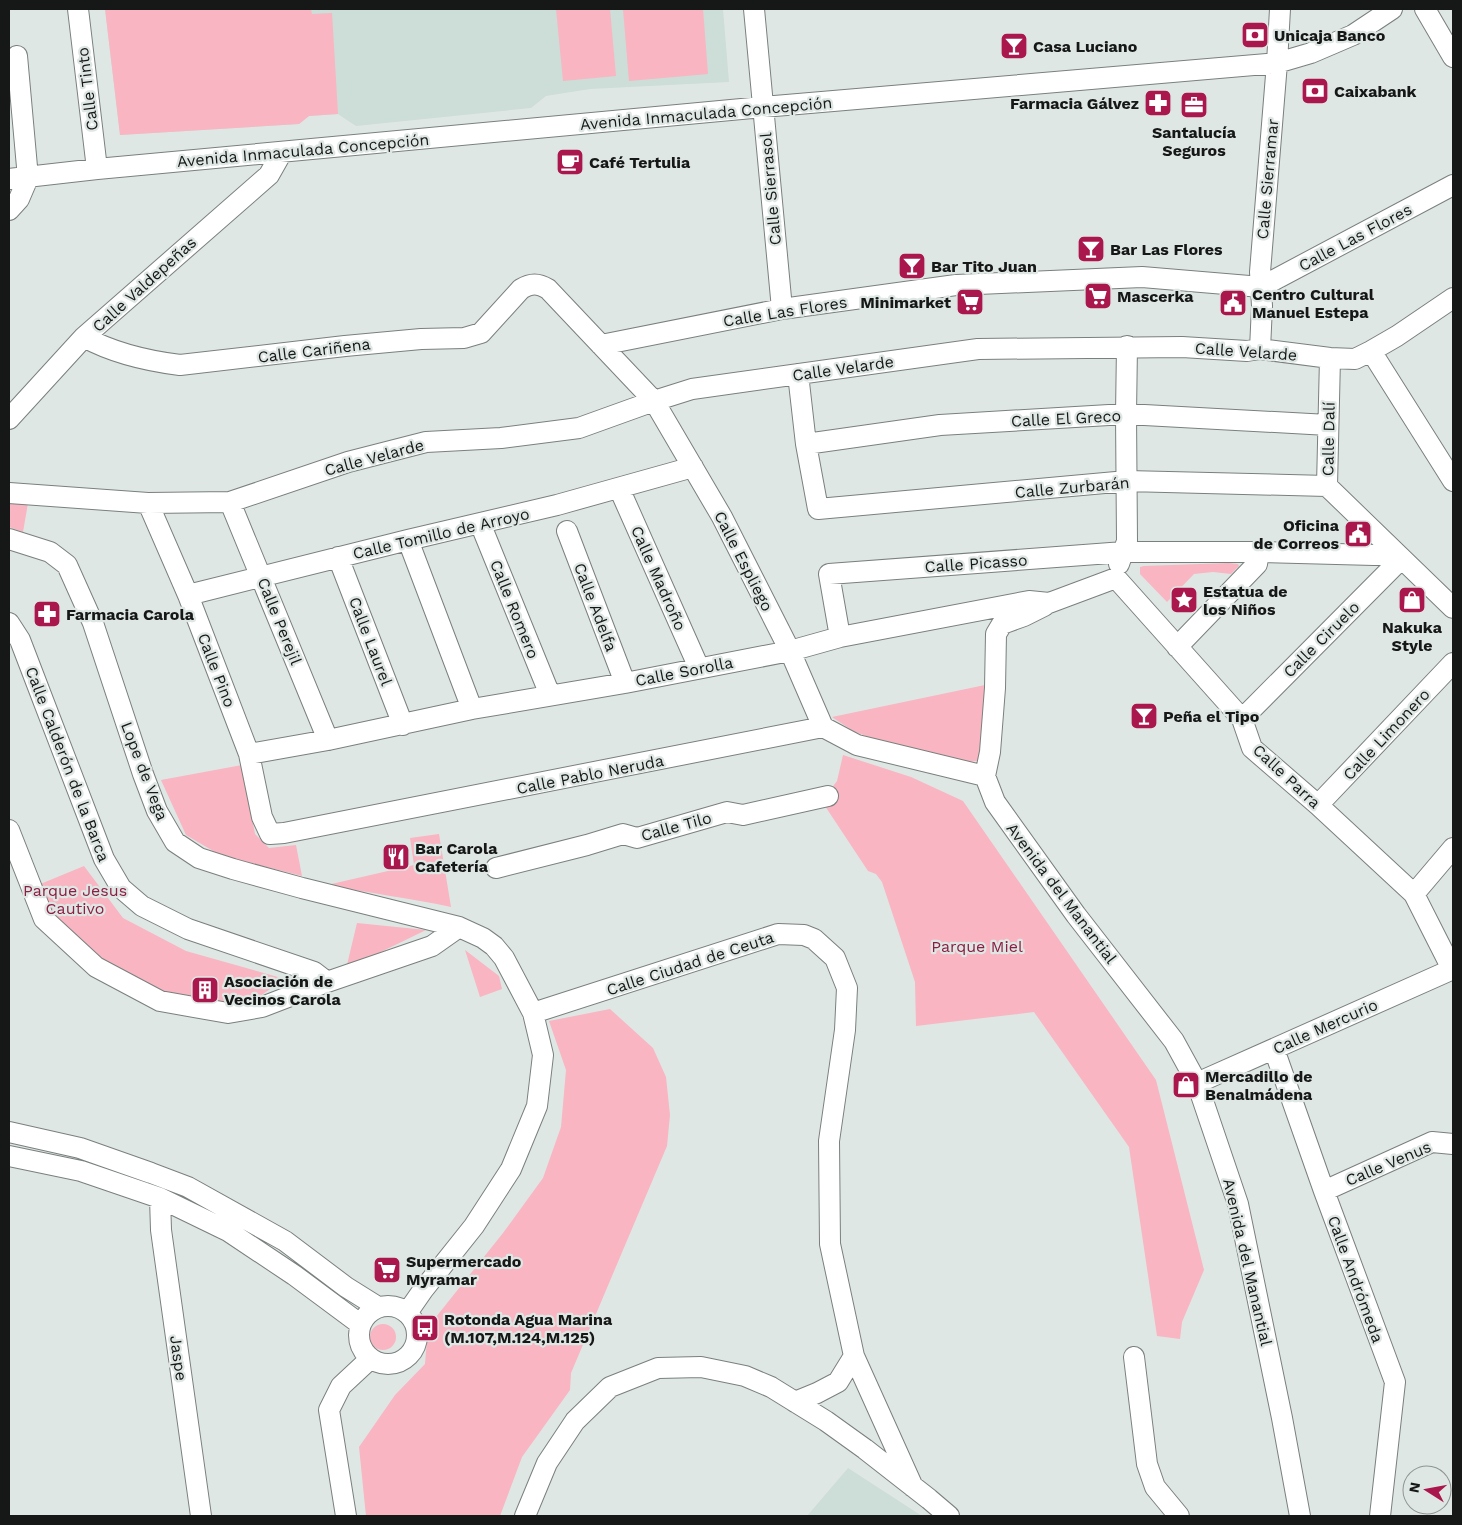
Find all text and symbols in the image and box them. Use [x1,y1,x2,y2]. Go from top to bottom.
bank icon: Unicaja Banco [1240,20,1270,50]
place label: Unicaja Banco [1274,26,1386,45]
bar icon: Casa Luciano [999,31,1029,61]
place label: Casa Luciano [1033,37,1138,56]
street label: Calle Tinto [73,46,102,132]
bank icon: Caixabank [1300,76,1330,106]
place label: Caixabank [1334,82,1417,101]
pharmacy icon: Farmacia Gálvez [1143,88,1173,118]
office icon: Santalucía Seguros [1179,90,1209,120]
street label: Avenida Inmaculada Concepción [579,93,833,134]
place label: Farmacia Gálvez [1010,94,1139,113]
street label: Calle Sierramar [1253,118,1282,240]
place label: Santalucía Seguros [1152,123,1237,160]
street label: Avenida Inmaculada Concepción [176,130,430,171]
street label: Calle Sierrasol [756,132,785,246]
cafe icon: Café Tertulia [555,147,585,177]
place label: Café Tertulia [589,153,691,172]
street label: Calle Las Flores [1295,200,1415,275]
street label: Calle Valdepeñas [88,233,200,336]
bar icon: Bar Las Flores [1076,234,1106,264]
place label: Bar Las Flores [1110,240,1223,259]
bar icon: Bar Tito Juan [897,251,927,281]
place label: Bar Tito Juan [931,257,1037,276]
supermarket icon: Mascerka [1083,281,1113,311]
place label: Centro Cultural Manuel Estepa [1252,285,1375,322]
supermarket icon: Minimarket [955,287,985,317]
place label: Mascerka [1117,287,1194,306]
public building icon: Centro Cultural Manuel Estepa [1218,288,1248,318]
street label: Calle Las Flores [722,292,848,331]
place label: Minimarket [860,293,951,312]
street label: Calle Cariñena [257,334,372,367]
street label: Calle Velarde [1194,338,1298,365]
street label: Calle Velarde [791,352,895,385]
street label: Calle Dalí [1318,402,1339,476]
street label: Calle El Greco [1011,406,1122,431]
street label: Calle Velarde [322,435,426,480]
street label: Calle Zurbarán [1014,473,1130,502]
street label: Calle Tomillo de Arroyo [351,504,531,563]
street label: Calle Espliego [710,508,777,614]
place label: Oficina de Correos [1254,516,1340,553]
public building icon: Oficina de Correos [1343,519,1373,549]
street label: Calle Madroño [627,523,690,633]
street label: Calle Picasso [924,550,1028,577]
street label: Calle Romero [486,557,543,661]
street label: Calle Adelfa [570,560,621,654]
street label: Calle Perejil [253,575,306,668]
place label: Estatua de los Niños [1203,582,1288,619]
place icon: Estatua de los Niños [1169,585,1199,615]
shop icon: Nakuka Style [1397,585,1427,615]
street label: Calle Laurel [345,594,396,688]
street label: Calle Ciruelo [1279,597,1363,681]
pharmacy icon: Farmacia Carola [32,599,62,629]
place label: Farmacia Carola [66,605,195,624]
place label: Nakuka Style [1382,618,1443,655]
street label: Calle Pino [194,630,239,710]
street label: Calle Sorolla [634,653,735,690]
street label: Calle Calderón de la Barca [21,664,114,864]
street label: Calle Limonero [1339,685,1434,784]
bar icon: Peña el Tipo [1129,701,1159,731]
place label: Peña el Tipo [1163,707,1260,726]
street label: Lope de Vega [117,719,172,823]
street label: Calle Parra [1249,740,1324,812]
street label: Calle Pablo Neruda [515,751,665,798]
street label: Calle Tilo [639,808,713,845]
street label: Avenida del Manantial [1002,819,1121,967]
place label: Bar Carola Cafetería [415,839,498,876]
restaurant icon: Bar Carola Cafetería [381,842,411,872]
park label: Parque Jesus Cautivo [23,881,127,918]
street label: Calle Ciudad de Ceuta [604,927,776,1000]
park label: Parque Miel [931,937,1023,956]
place label: Asociación de Vecinos Carola [224,972,341,1009]
building icon: Asociación de Vecinos Carola [190,975,220,1005]
street label: Calle Mercurio [1270,995,1381,1058]
place label: Mercadillo de Benalmádena [1205,1067,1313,1104]
shop icon: Mercadillo de Benalmádena [1171,1070,1201,1100]
street label: Calle Venus [1343,1137,1434,1190]
street label: Avenida del Manantial [1219,1177,1276,1348]
street label: Calle Andrómeda [1324,1213,1387,1345]
place label: Supermercado Myramar [406,1252,522,1289]
supermarket icon: Supermercado Myramar [372,1255,402,1285]
place label: Rotonda Agua Marina (M.107,M.124,M.125) [444,1310,613,1347]
bus stop icon: Rotonda Agua Marina (M.107,M.124,M.125) [410,1313,440,1343]
street label: Jaspe [166,1334,191,1382]
north arrow [1402,1465,1452,1515]
text: N [1405,1481,1423,1494]

